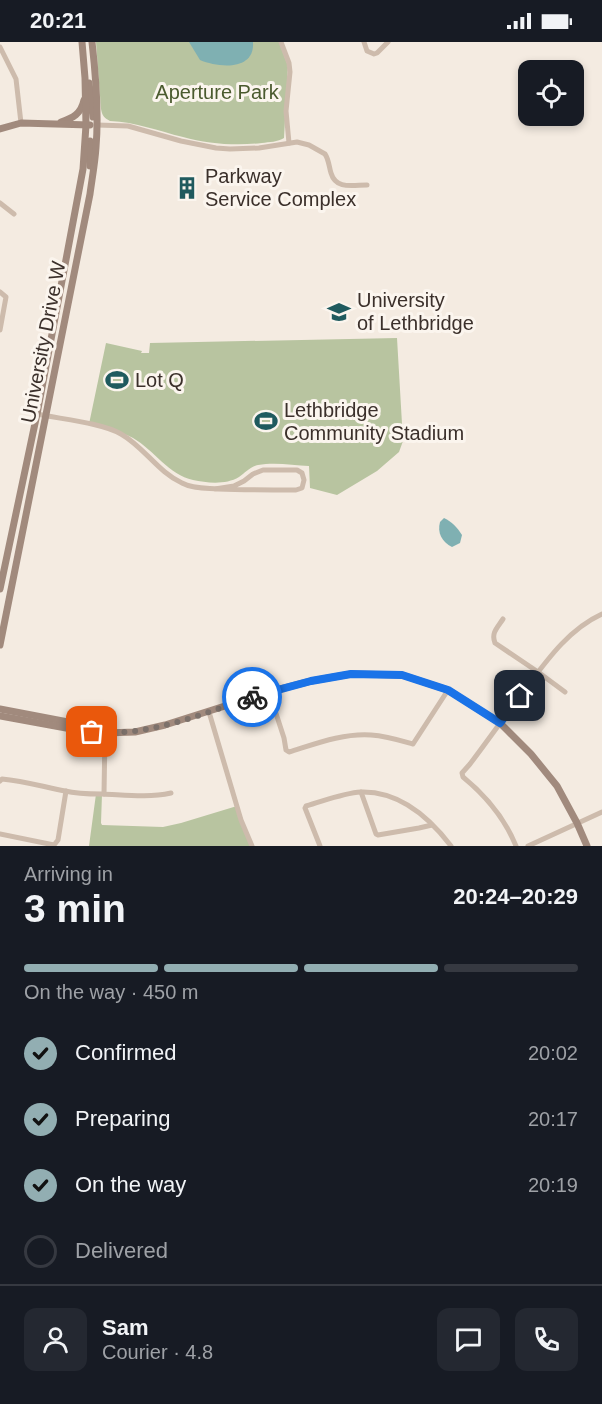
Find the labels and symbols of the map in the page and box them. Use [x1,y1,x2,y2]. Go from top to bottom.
park label: Aperture Park [155,81,280,103]
place label: Parkway Service Complex [205,165,356,210]
building icon: Parkway Service Complex [174,175,200,201]
street label: University Drive W [17,259,70,425]
place label: University of Lethbridge [357,289,474,334]
school or university icon: University of Lethbridge [326,299,352,325]
sports icon: Lot Q [104,367,130,393]
place label: Lot Q [135,369,184,391]
place label: Lethbridge Community Stadium [284,399,464,444]
sports icon: Lethbridge Community Stadium [253,408,279,434]
courier [222,667,282,727]
pin [494,670,545,721]
pin [66,706,117,757]

